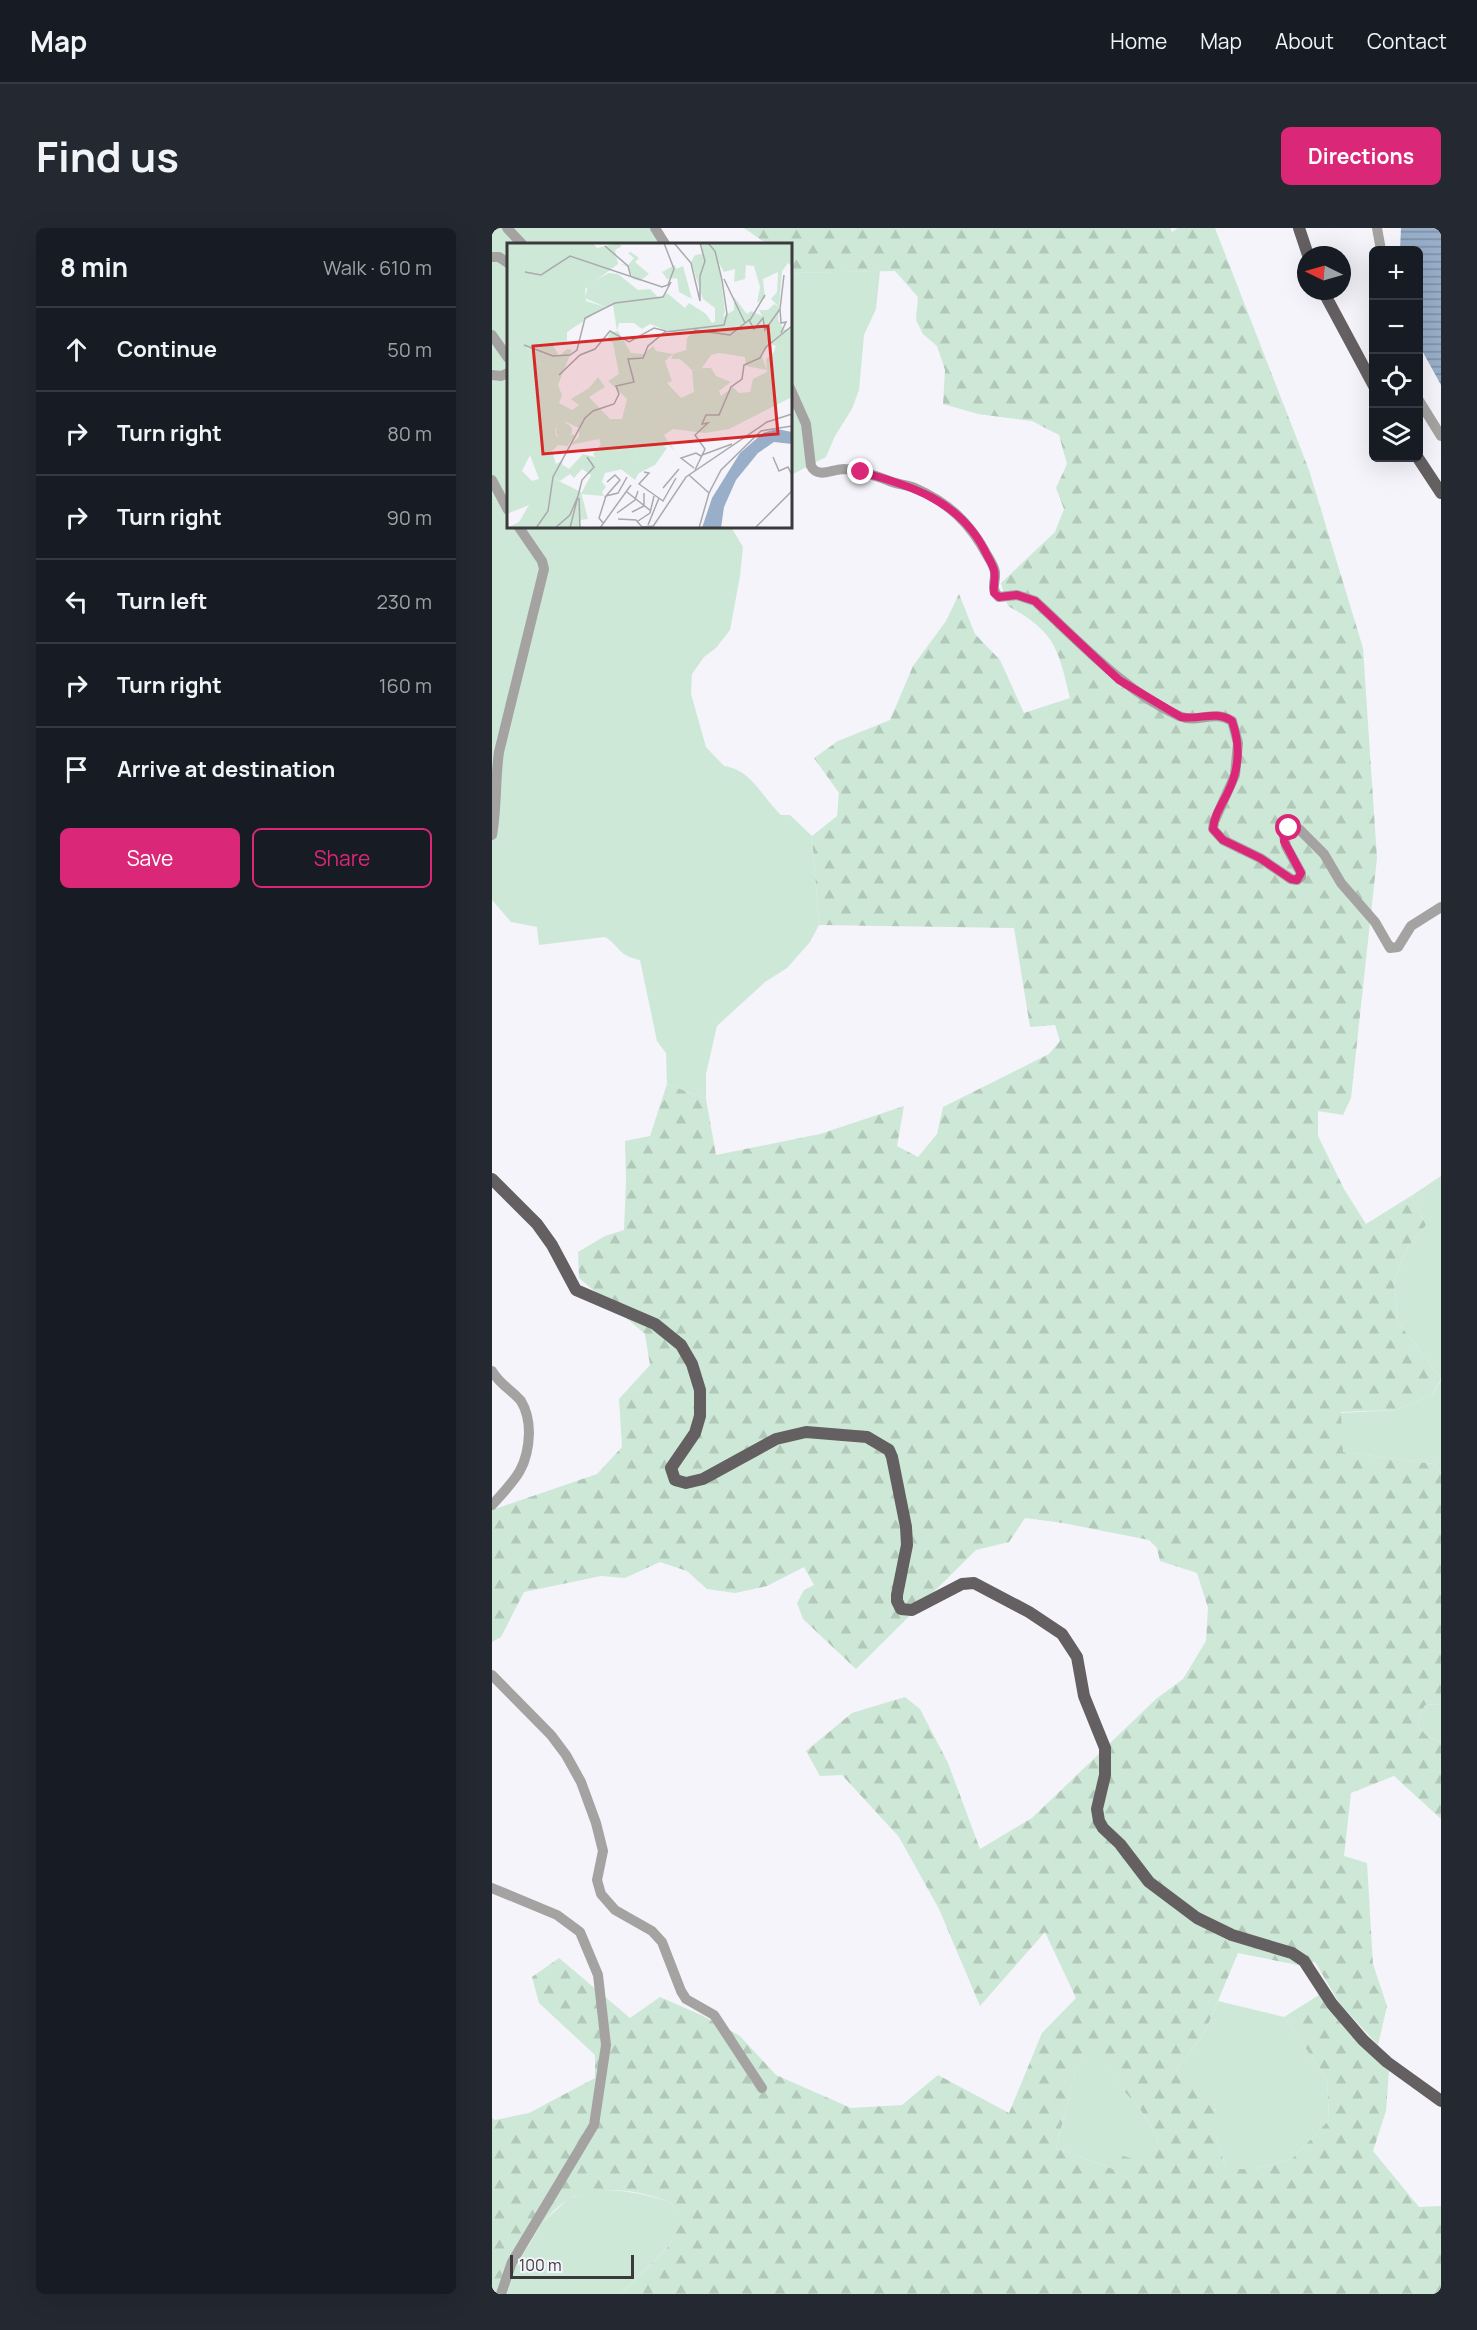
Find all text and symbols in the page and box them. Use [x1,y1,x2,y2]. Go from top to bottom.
text: Map [30,22,87,60]
text: Home [1110,27,1167,55]
text: Map [1200,27,1242,55]
text: About [1275,27,1334,55]
text: Contact [1367,27,1447,55]
text: Find us [36,127,179,185]
button: Directions [1281,127,1441,185]
inset map [507,243,792,528]
north arrow [1297,246,1351,300]
map controls [1369,246,1423,462]
button: + [1369,246,1423,300]
text: 8 min [60,249,128,285]
text: Walk · 610 m [323,254,432,281]
button: − [1369,300,1423,354]
icon: ahead [60,333,93,366]
text: Continue [117,334,217,364]
text: 50 m [387,336,432,363]
button: locate [1369,354,1423,408]
button: layers [1369,408,1423,462]
icon: right [60,417,93,450]
text: Turn right [117,418,222,448]
text: 80 m [387,420,432,447]
route end [847,458,873,484]
icon: right [60,501,93,534]
text: Turn right [117,502,222,532]
text: 90 m [386,504,432,531]
icon: left [60,585,93,618]
text: Turn left [117,586,207,616]
text: 230 m [376,588,432,615]
icon: right [60,669,93,702]
text: Turn right [117,670,222,700]
text: 160 m [379,672,432,699]
icon: arrive [60,753,93,786]
text: Arrive at destination [117,754,335,784]
route start [1275,814,1301,840]
button: Save [60,828,240,888]
button: Share [252,828,432,888]
scale bar [510,2252,634,2280]
text: 100 m [519,2254,562,2276]

